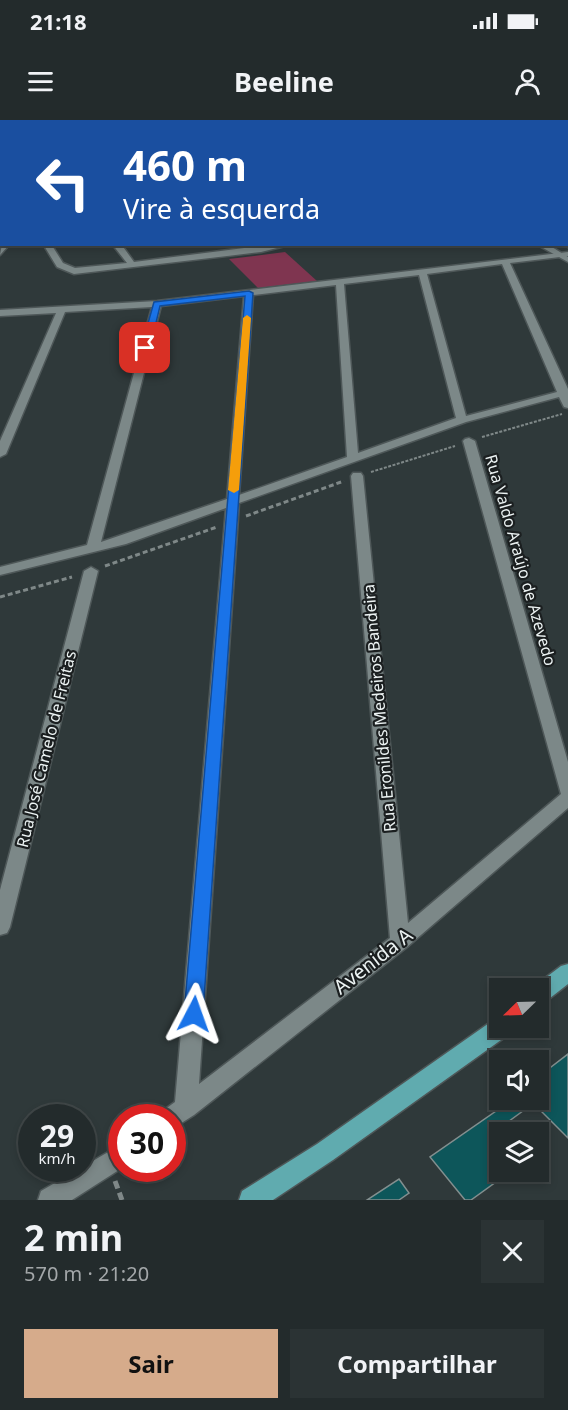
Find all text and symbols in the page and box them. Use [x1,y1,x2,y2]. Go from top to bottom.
text: 21:18 [30,6,87,36]
text: Beeline [234,63,334,100]
icon: menu [24,65,57,98]
icon: person [511,65,544,98]
text: 460 m [123,136,247,193]
icon: left [24,144,102,222]
text: Vire à esquerda [123,190,320,227]
pin [119,322,170,373]
icon: arrive [128,331,161,364]
street label: Rua Valdo Araújo de Azevedo [480,452,562,668]
street label: Rua Eronildes Medeiros Bandeira [357,583,401,833]
street label: Rua José Camelo de Freitas [11,648,81,850]
street label: Avenida A [328,921,418,1000]
north arrow [489,978,549,1038]
map controls [489,978,549,1182]
position arrow [162,982,226,1046]
button: sound [489,1050,549,1110]
speed limit sign: 30 [108,1104,186,1182]
text: 29 [40,1115,74,1156]
button: layers [489,1122,549,1182]
text: km/h [39,1148,75,1168]
text: 2 min [24,1213,123,1262]
button: close [481,1220,544,1283]
text: 570 m · 21:20 [24,1260,149,1287]
button: Sair [24,1329,278,1398]
button: Compartilhar [290,1329,544,1398]

